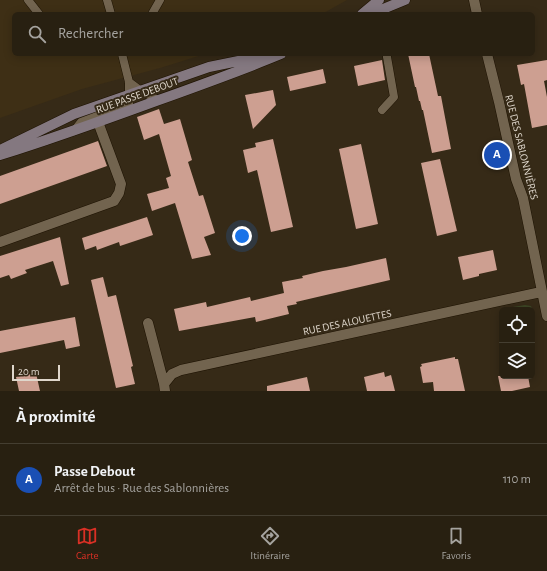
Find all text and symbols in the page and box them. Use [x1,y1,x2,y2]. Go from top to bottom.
search box [12,12,535,56]
icon: search [26,23,48,45]
text: Rechercher [58,26,123,41]
street label: RUE PASSE DEBOUT [95,75,180,115]
street label: RUE DES SABLONNIÈRES [503,93,541,201]
pin: A [484,140,510,170]
your location [232,226,252,246]
map controls [499,307,535,379]
button: locate [499,307,535,343]
street label: RUE DES ALOUETTES [302,308,392,337]
button: layers [499,343,535,379]
scale bar [12,363,60,382]
text: 20 m [18,366,39,377]
text: À proximité [16,408,96,425]
text: Passe Debout [54,464,135,479]
text: A [25,473,33,486]
text: 110 m [503,473,531,486]
text: Arrêt de bus · Rue des Sablonnières [54,482,229,495]
tab: Carte [76,525,99,562]
tab: Itinéraire [250,525,290,562]
tab: Favoris [442,525,471,562]

